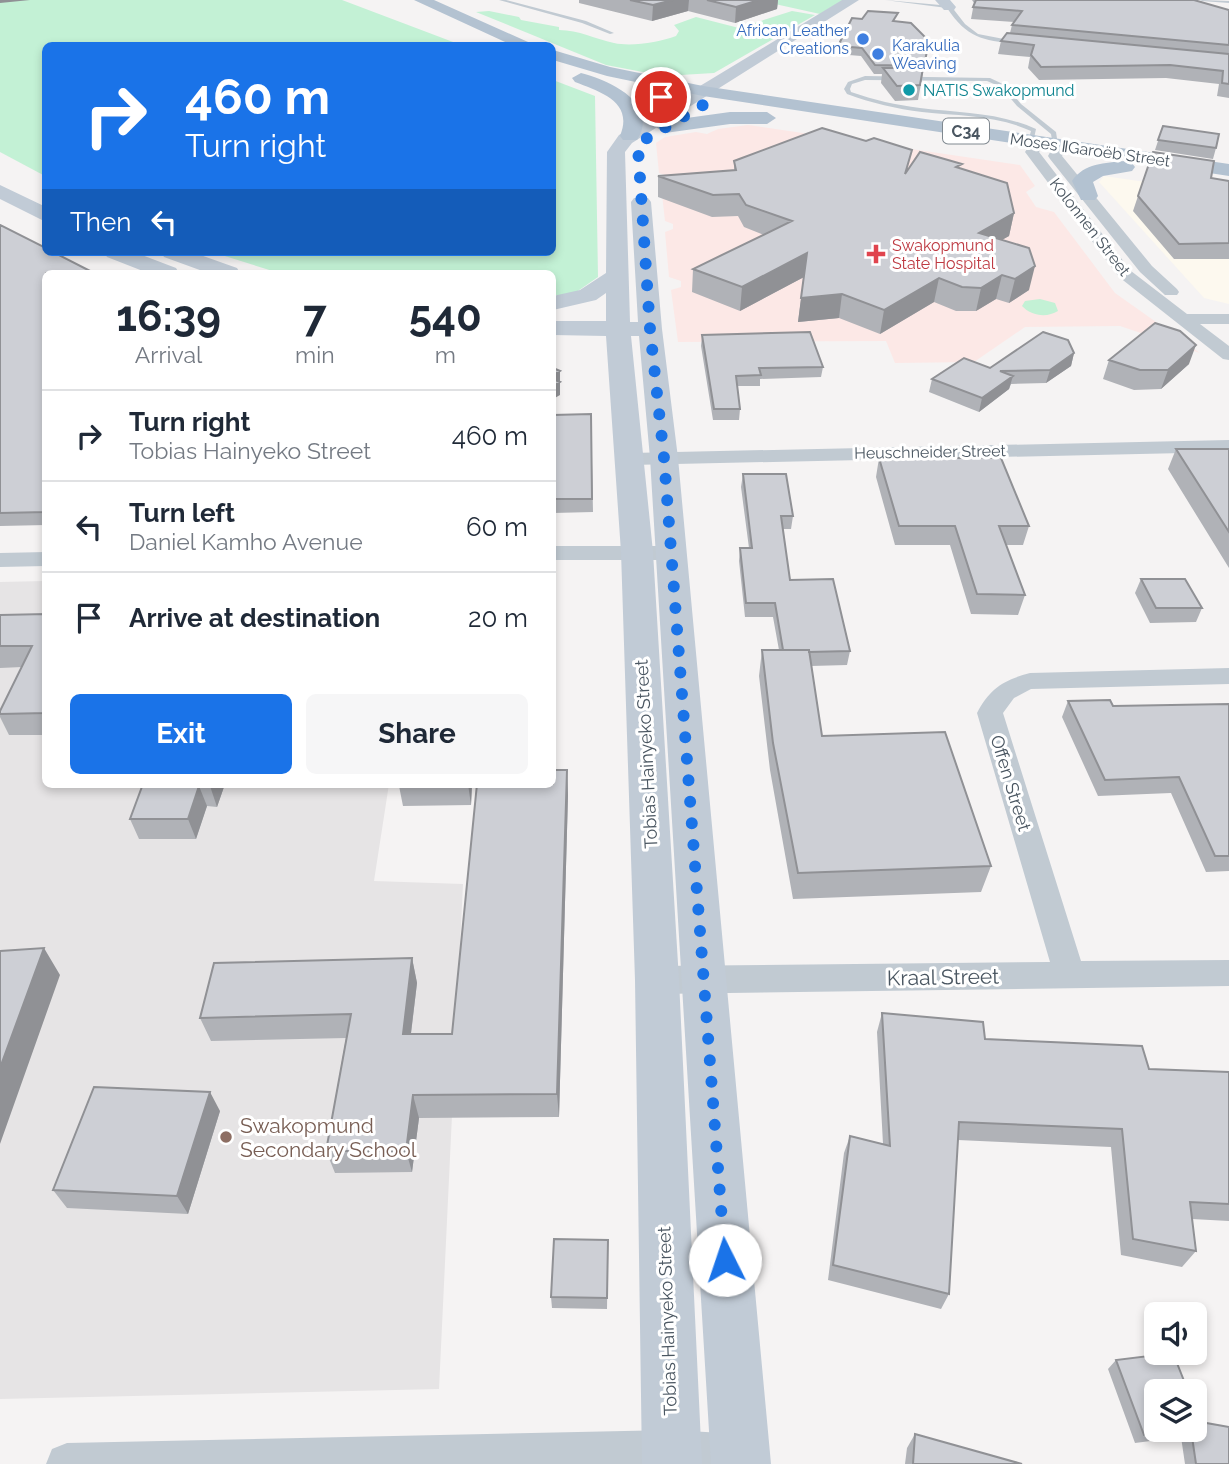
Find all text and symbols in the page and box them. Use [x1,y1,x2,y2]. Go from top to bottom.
place label: African Leather Creations [736,21,849,58]
marker: African Leather Creations [855,31,871,47]
place label: Karakulia Weaving [892,36,960,73]
marker: Karakulia Weaving [870,46,886,62]
pin [631,67,691,127]
text: 460 m [185,68,330,125]
icon: right [70,70,161,161]
icon: arrive [642,78,680,116]
place label: NATIS Swakopmund [923,81,1075,100]
marker: NATIS Swakopmund [901,82,917,98]
road number: C34 [943,119,989,144]
text: Turn right [185,127,326,164]
street label: Moses ǁGaroëb Street [1009,129,1172,171]
street label: Kolonnen Street [1046,174,1135,280]
icon: left [145,203,183,241]
text: Then [70,207,131,237]
place label: Swakopmund State Hospital [892,236,996,273]
marker: Swakopmund State Hospital [866,244,886,264]
text: 16:39 [116,292,221,341]
text: 7 [303,292,327,341]
text: 540 [409,292,482,341]
text: Arrival [135,341,202,368]
text: min [295,341,335,368]
text: m [435,341,456,368]
text: Turn right [129,407,250,437]
icon: right [70,417,108,455]
text: 460 m [452,421,528,451]
text: Tobias Hainyeko Street [129,437,371,464]
street label: Heuschneider Street [854,441,1007,463]
text: Turn left [129,498,235,528]
icon: left [70,508,108,546]
text: 60 m [466,512,528,542]
text: Daniel Kamho Avenue [129,528,363,555]
icon: arrive [70,599,108,637]
text: Arrive at destination [129,603,380,633]
text: 20 m [468,603,528,633]
street label: Tobias Hainyeko Street [631,659,661,849]
button: Exit [70,694,292,774]
button: Share [306,694,528,774]
street label: Offen Street [986,732,1036,834]
street label: Kraal Street [887,964,999,990]
place label: Swakopmund Secondary School [240,1113,417,1162]
marker: Swakopmund Secondary School [218,1129,234,1145]
position arrow [688,1223,762,1297]
street label: Tobias Hainyeko Street [653,1226,681,1416]
map controls [1144,1302,1207,1442]
button: sound [1144,1302,1207,1365]
button: layers [1144,1379,1207,1442]

